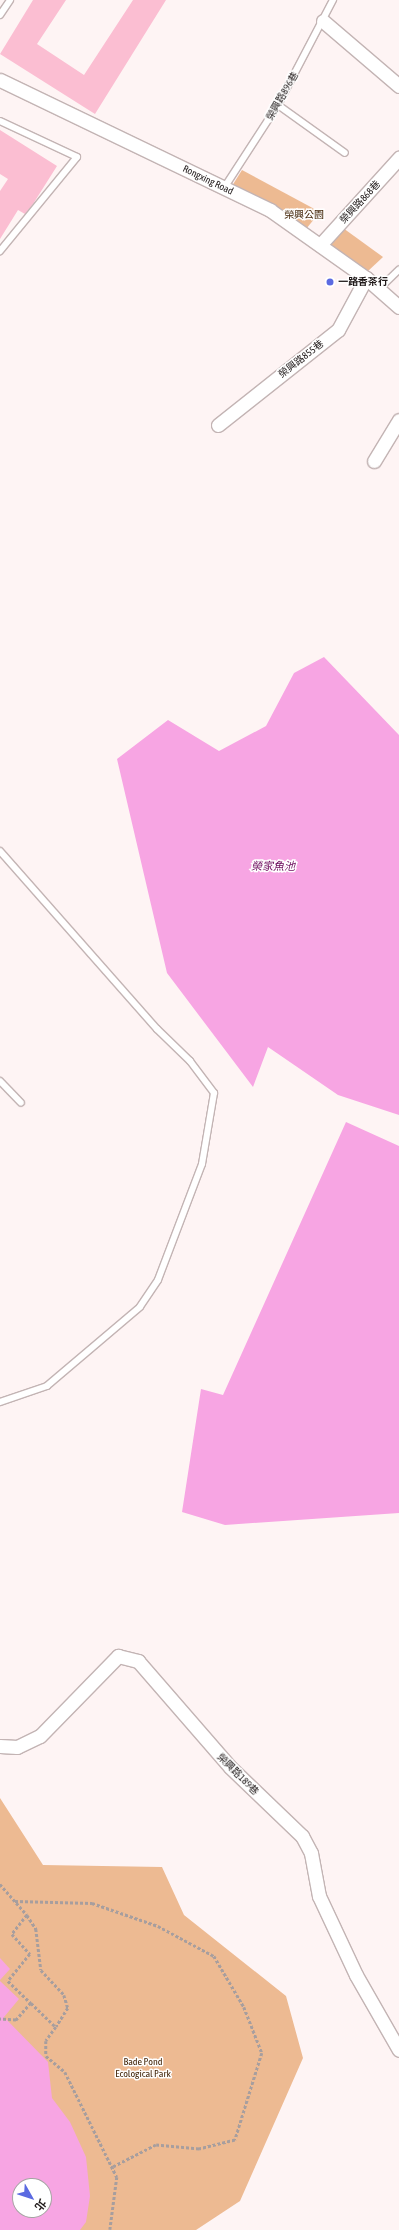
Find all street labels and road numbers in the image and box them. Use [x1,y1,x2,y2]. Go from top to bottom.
street label: 榮興路896巷 [263,70,301,122]
street label: Rongxing Road [181,163,235,197]
street label: 榮興路868巷 [337,178,383,226]
street label: 榮興路855巷 [276,338,326,380]
street label: 榮興路189巷 [215,1751,261,1797]

